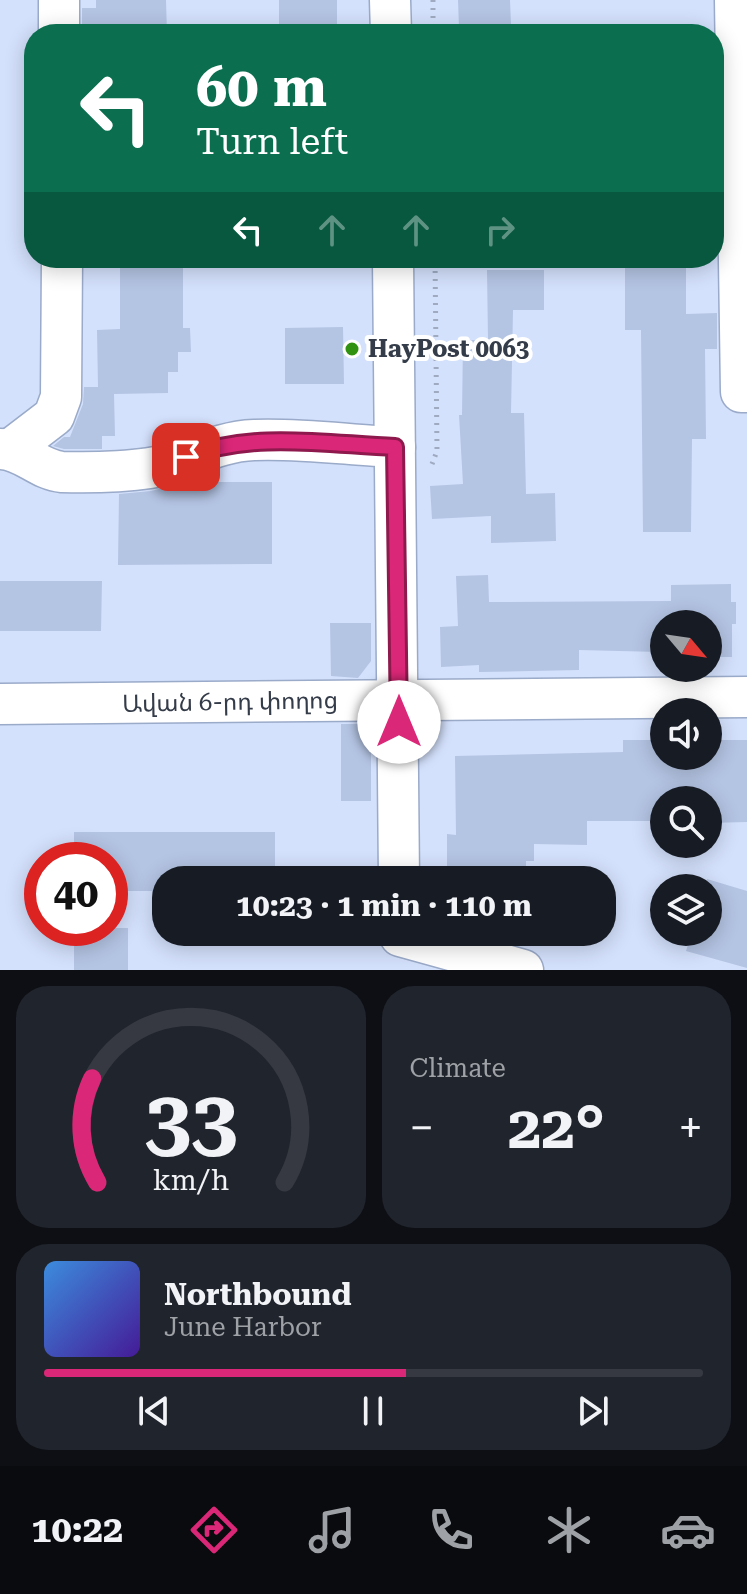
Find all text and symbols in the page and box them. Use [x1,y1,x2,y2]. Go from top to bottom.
text: 60 m [196,54,327,120]
icon: left [64,56,168,160]
text: Turn left [196,121,348,163]
icon: left [226,208,270,252]
icon: ahead [310,208,354,252]
icon: ahead [394,208,438,252]
icon: right [478,208,522,252]
place label: HayPost 0063 [368,335,529,363]
marker: HayPost 0063 [343,340,361,358]
pin [152,423,220,491]
icon: arrive [164,435,208,479]
north arrow [650,610,722,682]
map controls [650,610,722,946]
position arrow [357,680,441,764]
street label: Ավան 6-րդ փողոց [122,686,338,718]
button: sound [650,698,722,770]
button: search [650,786,722,858]
speed limit sign: 40 [24,842,128,946]
button: layers [650,874,722,946]
text: 10:23 · 1 min · 110 m [236,888,532,923]
text: Climate [410,1053,506,1083]
text: 33 [144,1072,237,1169]
text: 22° [508,1092,605,1163]
text: − [410,1102,434,1154]
text: + [678,1102,703,1154]
text: km/h [152,1163,229,1197]
text: Northbound [164,1277,352,1312]
text: June Harbor [164,1312,322,1342]
icon: previous [132,1389,176,1433]
icon: pause [351,1389,395,1433]
icon: next [571,1389,615,1433]
icon: directions [186,1502,242,1558]
icon: music [304,1502,360,1558]
icon: phone [423,1502,479,1558]
icon: climate [541,1502,597,1558]
icon: car [660,1502,716,1558]
text: 10:22 [31,1509,123,1551]

